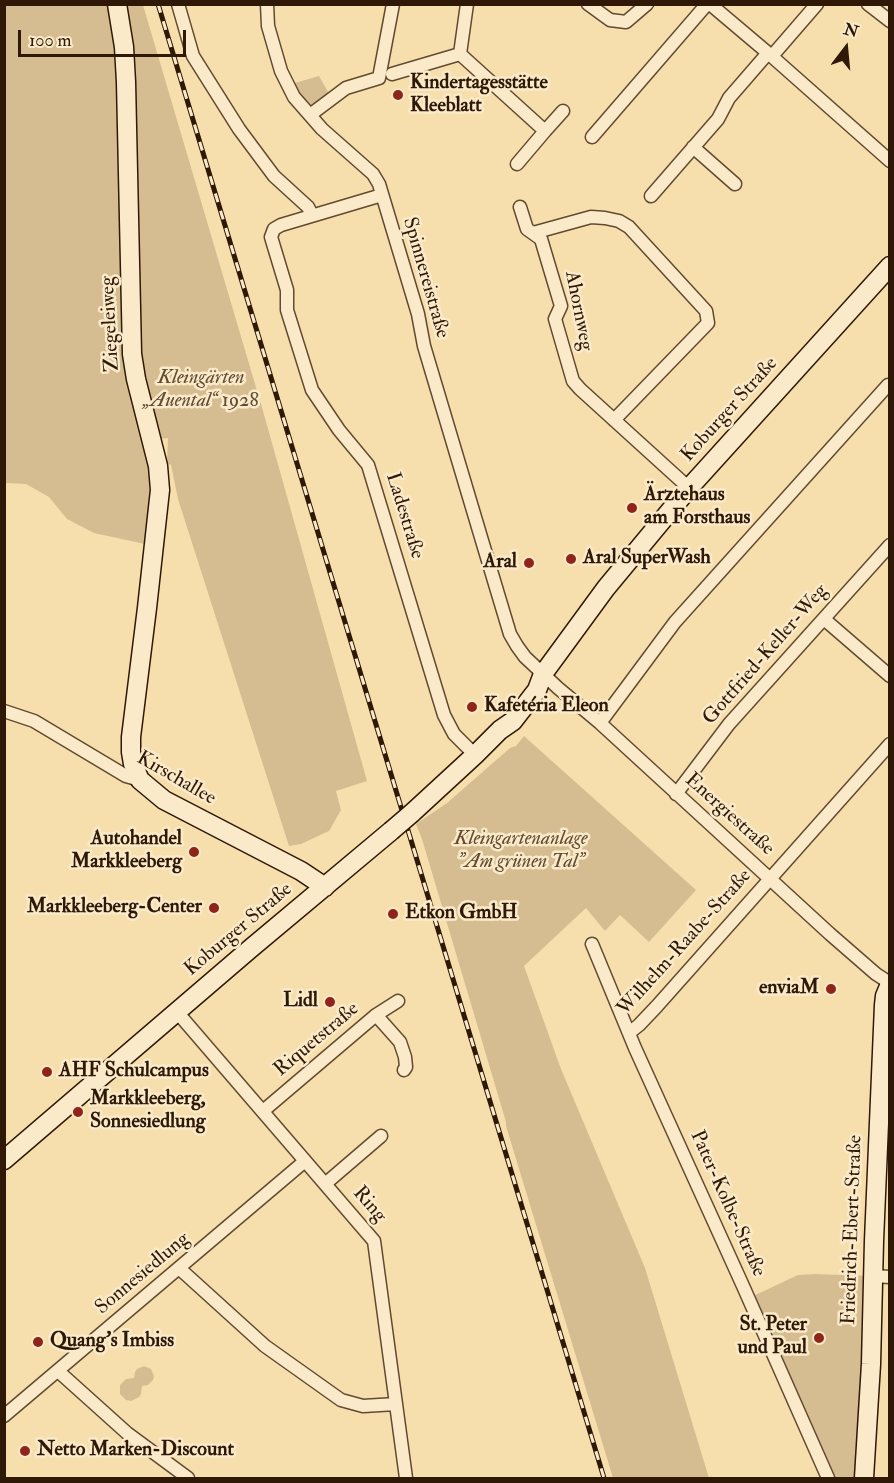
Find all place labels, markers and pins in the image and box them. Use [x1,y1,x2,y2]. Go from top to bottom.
place label: Kindertagesstätte Kleeblatt [410,72,548,119]
marker: Kindertagesstätte Kleeblatt [391,88,405,102]
place label: Ärztehaus am Forsthaus [644,484,750,531]
marker: Ärztehaus am Forsthaus [625,501,639,515]
place label: Aral SuperWash [583,547,711,571]
place label: Aral [483,551,517,575]
marker: Aral SuperWash [564,552,578,566]
marker: Aral [522,556,536,570]
place label: Kafetéria Eleon [484,695,609,719]
marker: Kafetéria Eleon [465,700,479,714]
place label: Autohandel Markkleeberg [71,828,182,875]
marker: Autohandel Markkleeberg [187,845,201,859]
place label: Markkleeberg-Center [27,896,202,920]
marker: Markkleeberg-Center [207,901,221,915]
place label: Etkon GmbH [405,902,517,926]
marker: Etkon GmbH [386,907,400,921]
place label: enviaM [759,977,819,1001]
marker: enviaM [824,982,838,996]
place label: Lidl [283,990,318,1014]
marker: Lidl [323,995,337,1009]
place label: AHF Schulcampus [59,1060,209,1084]
marker: AHF Schulcampus [40,1065,54,1079]
place label: Markkleeberg, Sonnesiedlung [90,1088,206,1135]
marker: Markkleeberg, Sonnesiedlung [71,1105,85,1119]
place label: St. Peter und Paul [737,1314,807,1361]
place label: Quang's Imbiss [50,1330,174,1354]
marker: St. Peter und Paul [812,1331,826,1345]
marker: Quang's Imbiss [31,1335,45,1349]
place label: Netto Marken-Discount [37,1439,234,1463]
marker: Netto Marken-Discount [18,1444,32,1458]

